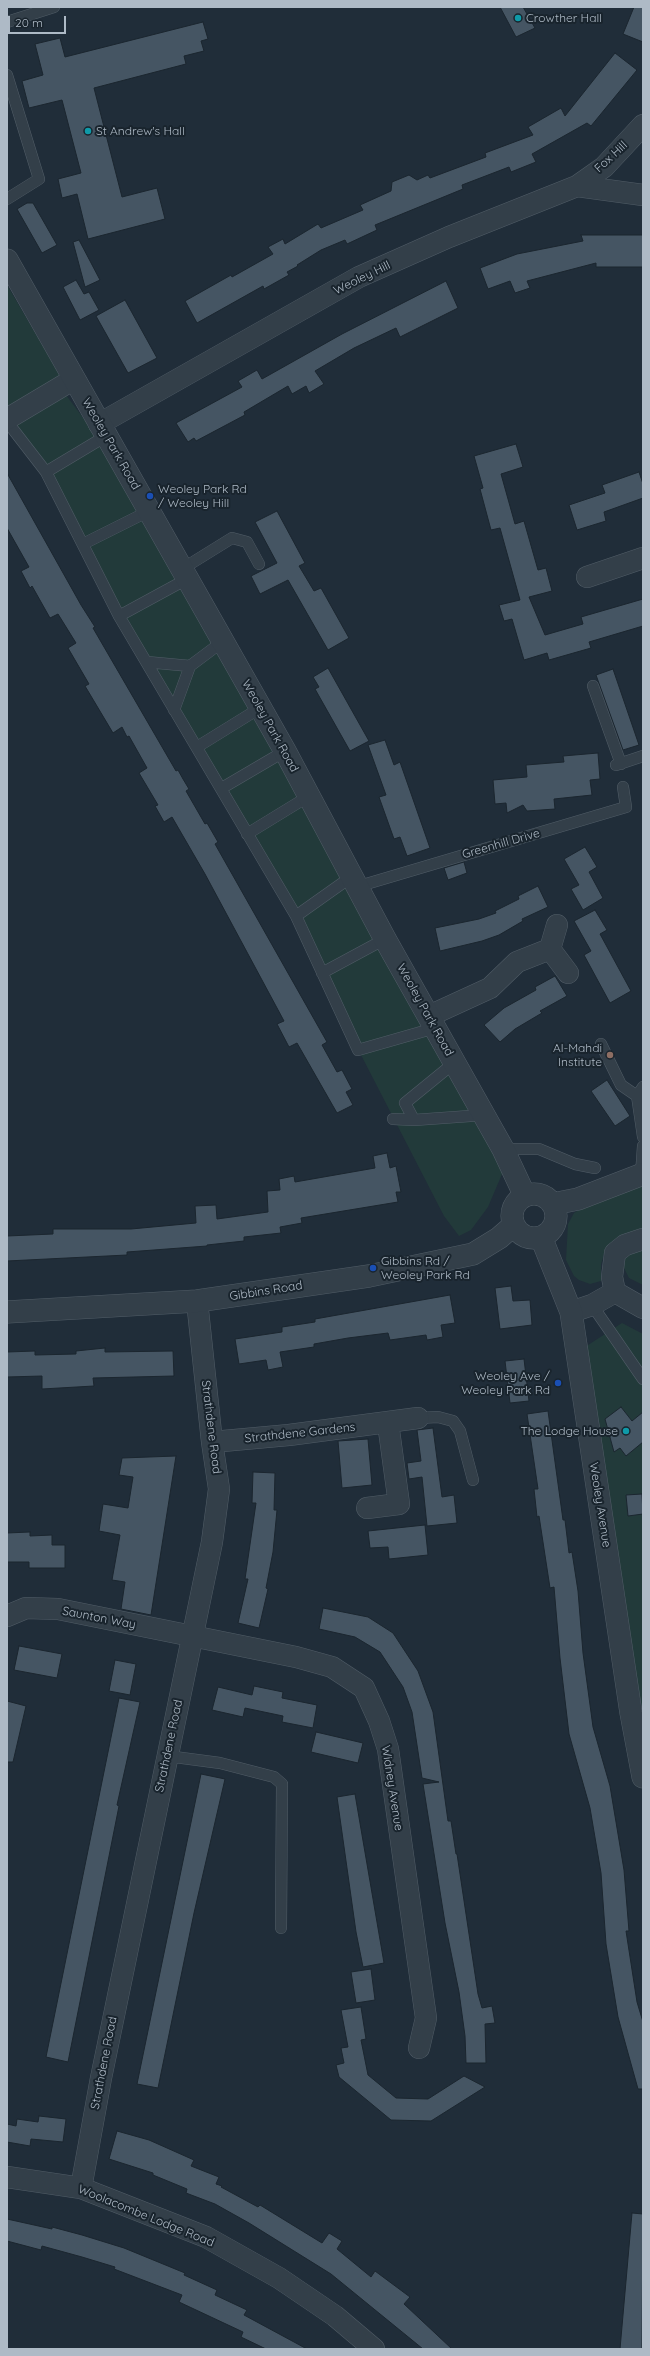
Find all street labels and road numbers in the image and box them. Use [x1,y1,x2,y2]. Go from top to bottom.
street label: Fox Hill [592,138,630,176]
street label: Weoley Hill [331,258,393,298]
street label: Weoley Park Road [79,396,143,492]
street label: Weoley Park Road [239,677,301,775]
street label: Greenhill Drive [460,826,542,862]
street label: Weoley Park Road [394,961,456,1059]
street label: Gibbins Road [229,1278,303,1304]
street label: Strathdene Road [198,1379,224,1475]
street label: Strathdene Gardens [244,1420,356,1446]
street label: Weoley Avenue [586,1461,614,1549]
street label: Saunton Way [61,1604,137,1632]
street label: Strathdene Road [152,1698,186,1794]
street label: Widney Avenue [378,1744,406,1832]
street label: Strathdene Road [88,2015,120,2111]
street label: Woolacombe Lodge Road [76,2182,216,2250]

